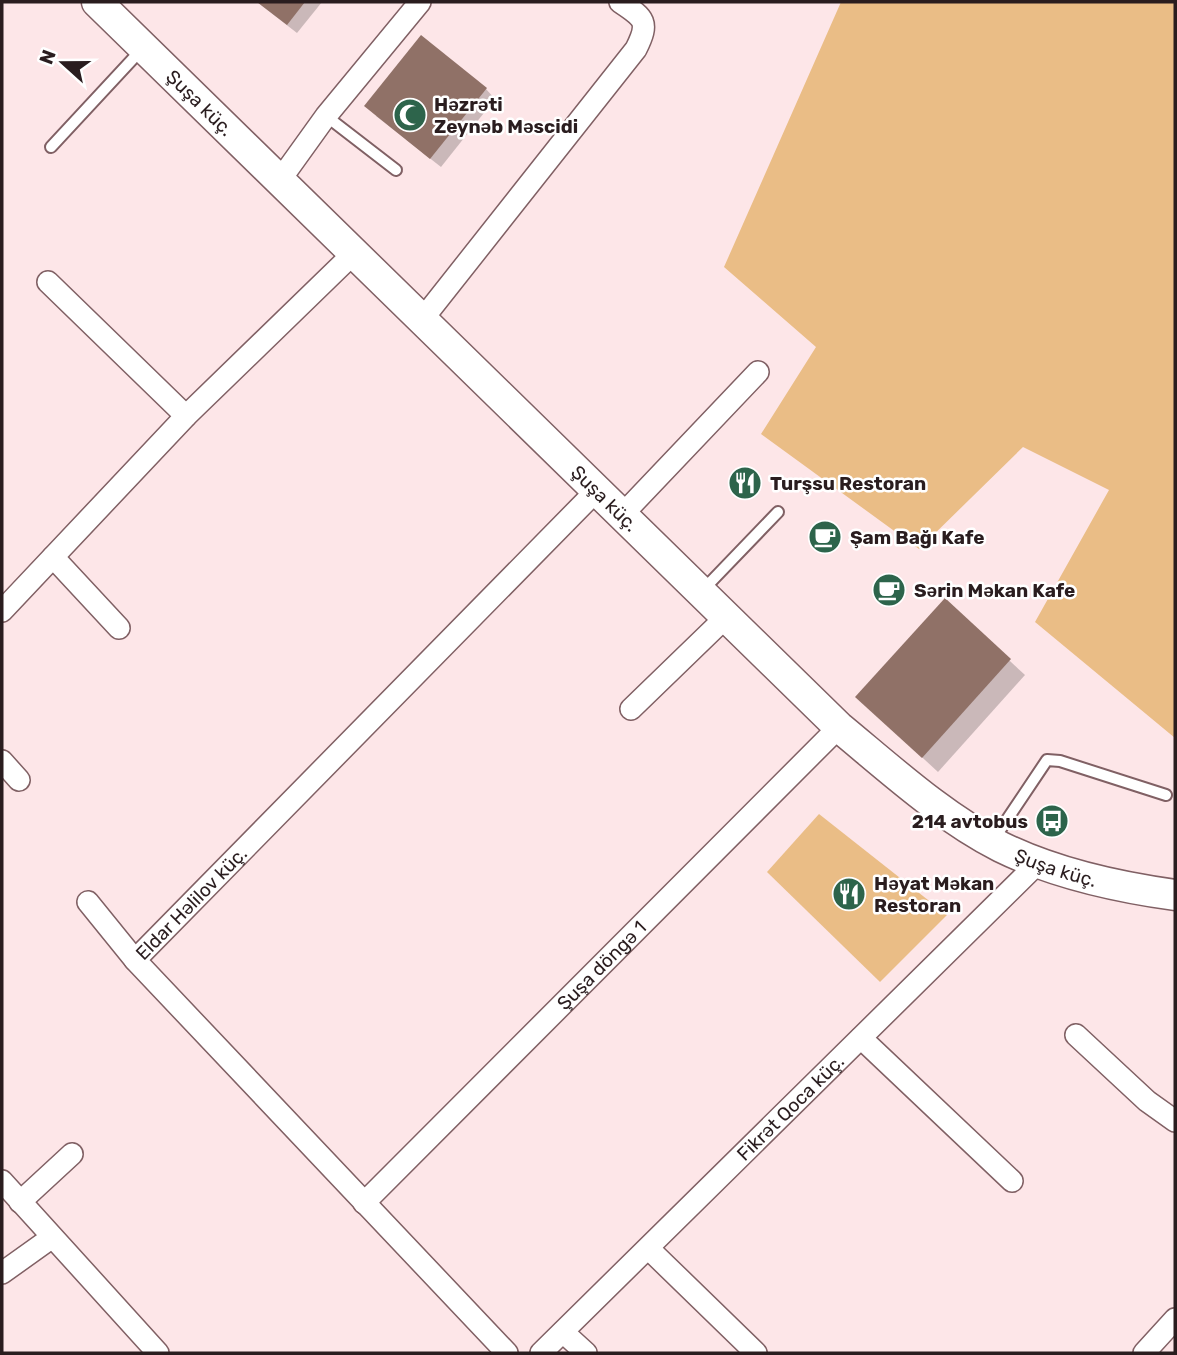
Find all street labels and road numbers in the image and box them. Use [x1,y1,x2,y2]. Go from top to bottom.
street label: Şuşa küç. [161,65,238,141]
street label: Şuşa küç. [566,461,643,536]
street label: Eldar Həlilov küç. [131,842,252,965]
street label: Şuşa küç. [1011,844,1099,892]
street label: Şuşa döngə 1 [552,916,651,1015]
street label: Fikrət Qoca küç. [732,1050,849,1165]

